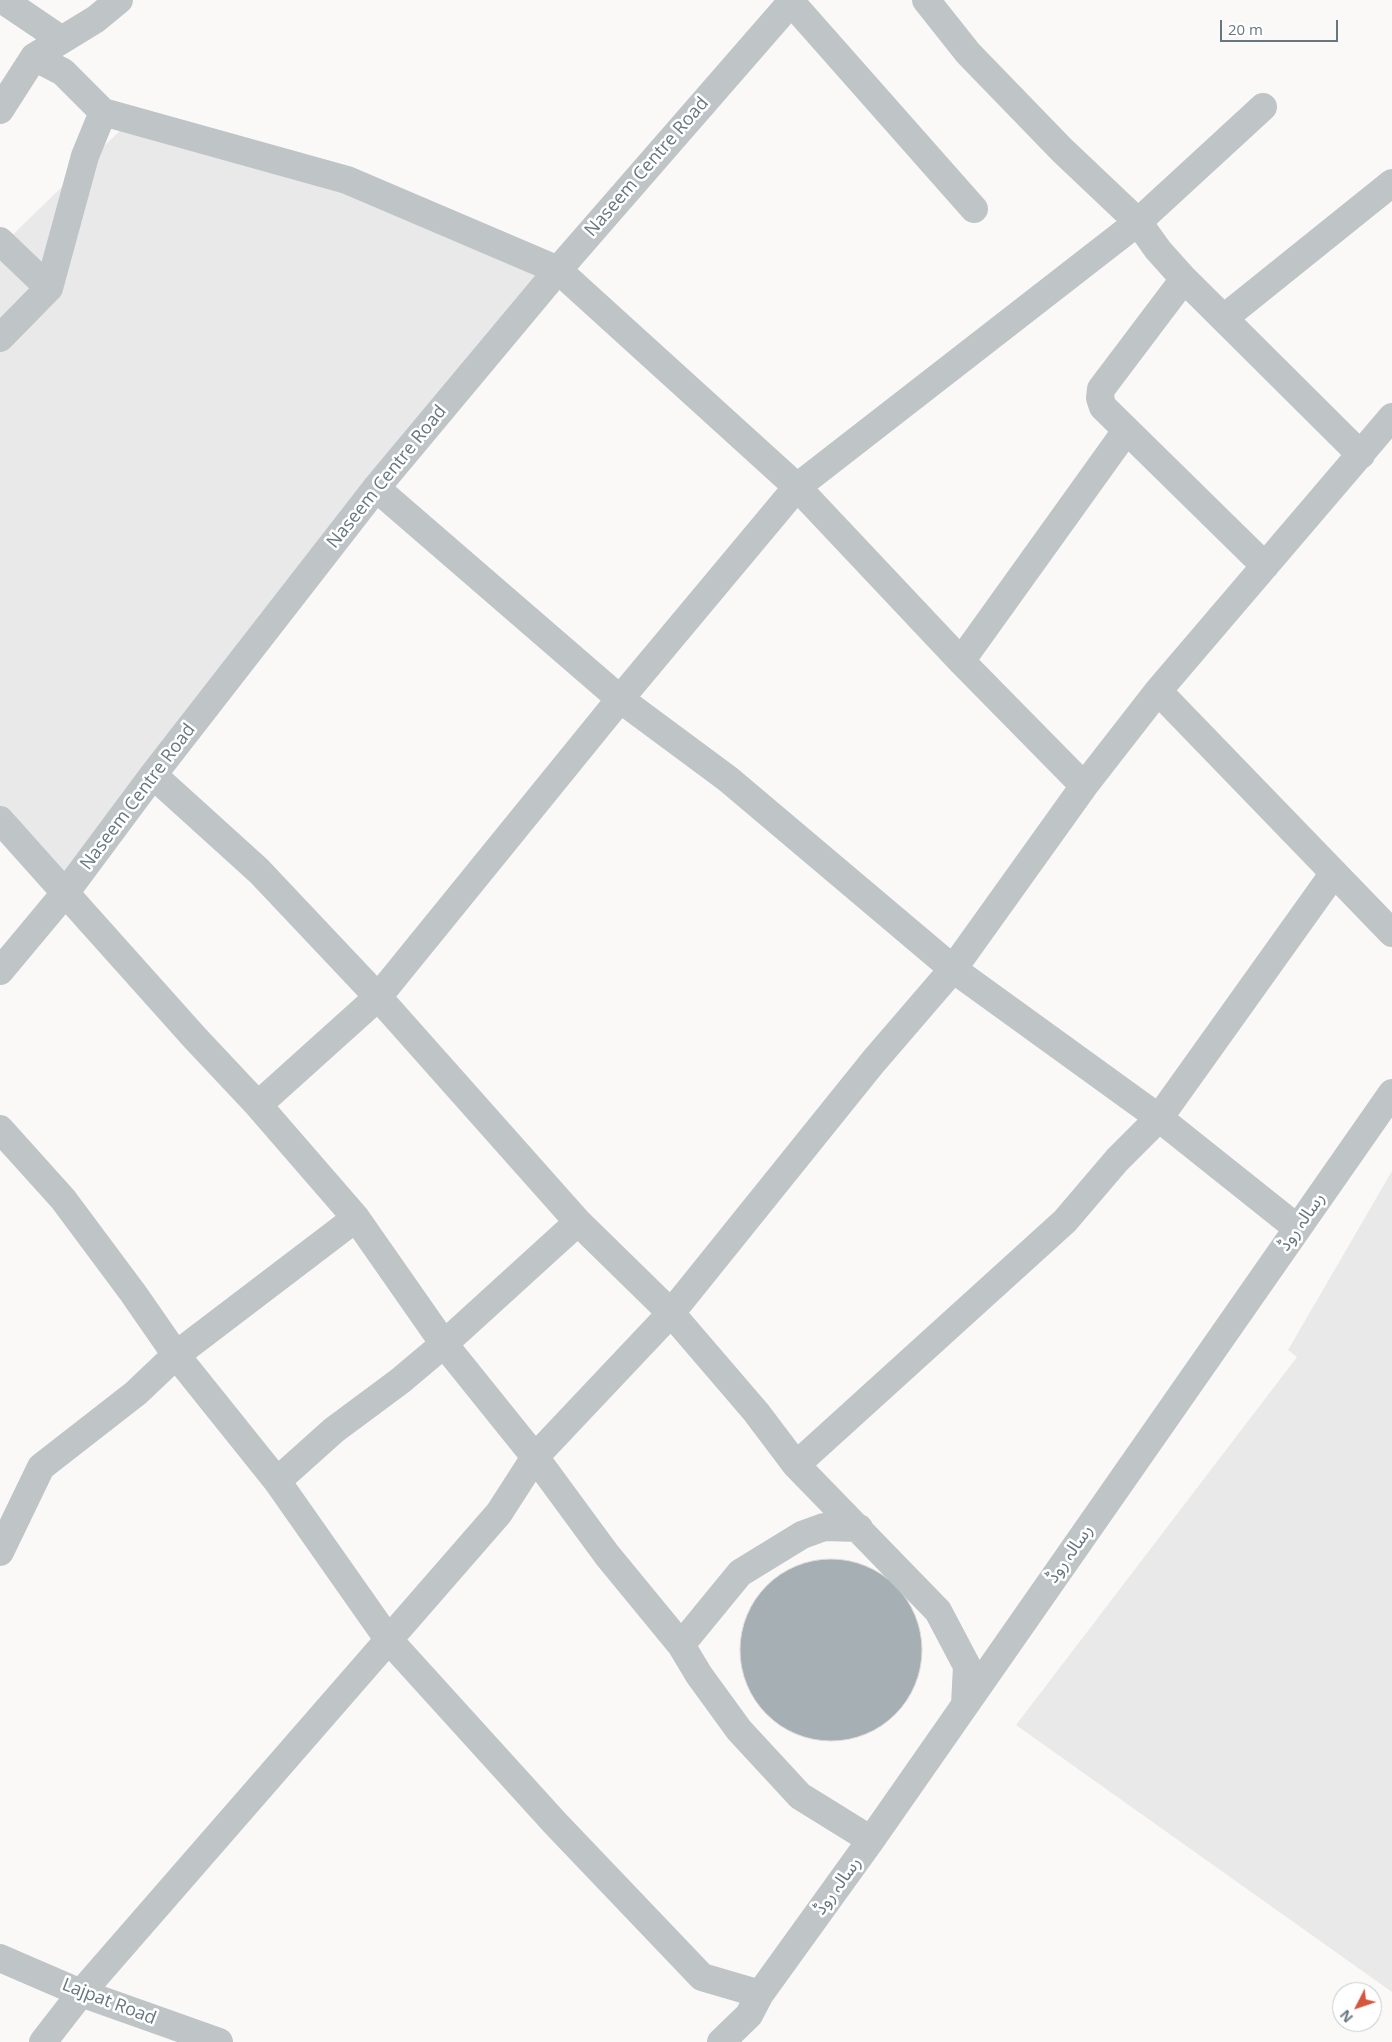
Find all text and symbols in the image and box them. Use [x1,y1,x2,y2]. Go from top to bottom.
scale bar [1222,10,1340,42]
text: 20 m [1228,19,1263,39]
street label: Naseem Centre Road [581,93,713,241]
street label: Naseem Centre Road [323,401,451,553]
street label: Naseem Centre Road [76,720,200,874]
street label: رسالہ روڈ [1274,1189,1330,1255]
street label: رسالہ روڈ [1042,1521,1098,1587]
street label: رسالہ روڈ [810,1853,866,1919]
street label: Lajpat Road [59,1974,159,2030]
north arrow [1332,1982,1382,2032]
text: N [1335,2006,1357,2027]

